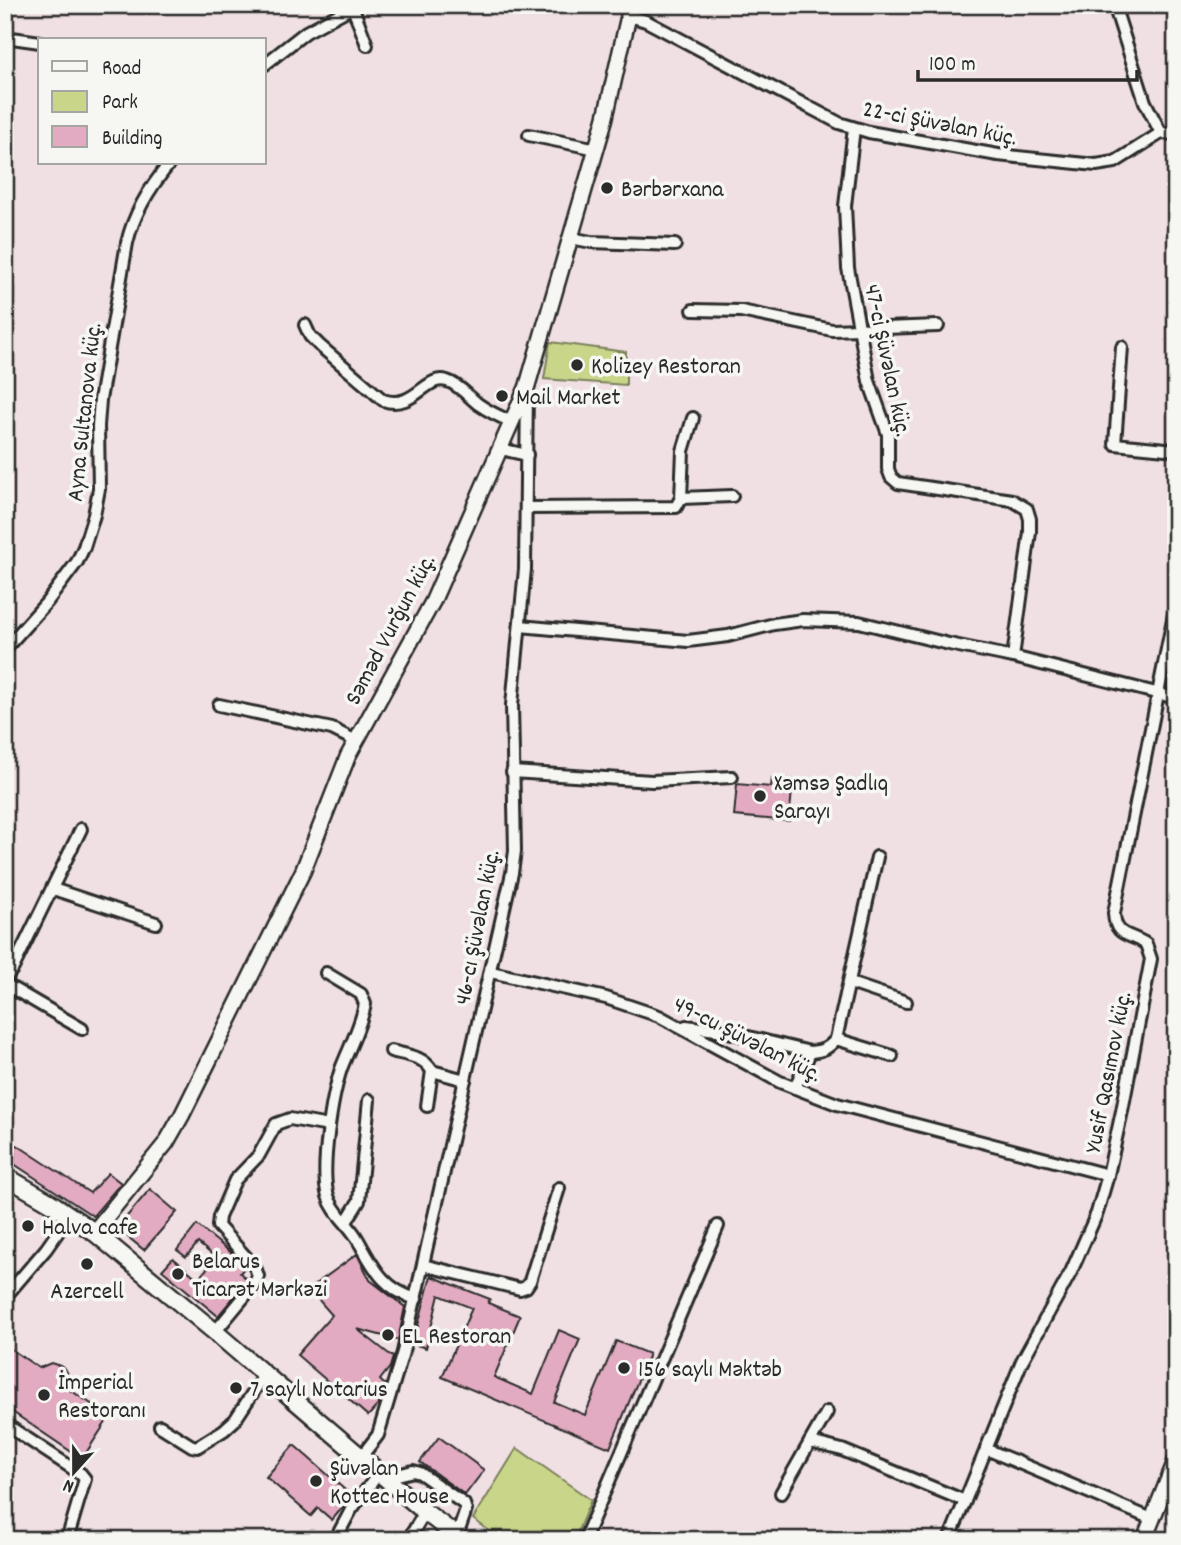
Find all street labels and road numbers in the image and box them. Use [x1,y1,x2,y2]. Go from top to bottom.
street label: 22-ci Şüvəlan küç. [859,93,1019,157]
street label: 47-ci Şüvəlan küç. [853,281,919,440]
street label: Ayna Sultanova küç. [60,321,112,503]
street label: Səməd Vurğun küç. [338,549,446,712]
street label: 46-cı Şüvəlan küç. [447,847,511,1008]
street label: 49-cu Şüvəlan küç. [667,989,827,1093]
street label: Yusif Qasımov küç. [1078,989,1142,1156]

